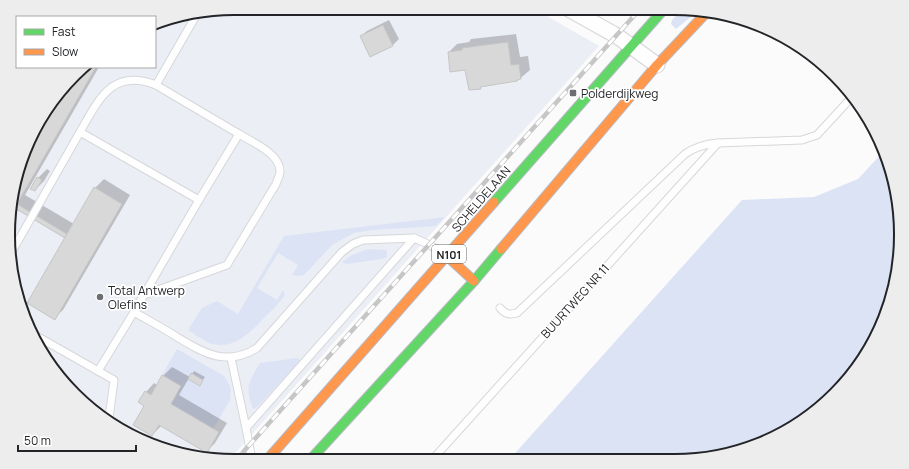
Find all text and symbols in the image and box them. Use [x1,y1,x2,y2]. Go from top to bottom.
legend [16,16,156,68]
text: Fast [52,23,76,40]
text: Slow [52,43,78,60]
place label: Polderdijkweg [581,85,658,102]
marker: Polderdijkweg [568,88,578,98]
street label: SCHELDELAAN [448,162,514,236]
road number: N101 [432,245,466,263]
street label: BUURTWEG NR 11 [537,260,613,342]
place label: Total Antwerp Olefins [108,282,185,313]
marker: Total Antwerp Olefins [95,292,105,302]
scale bar [18,427,136,453]
text: 50 m [24,432,51,449]

